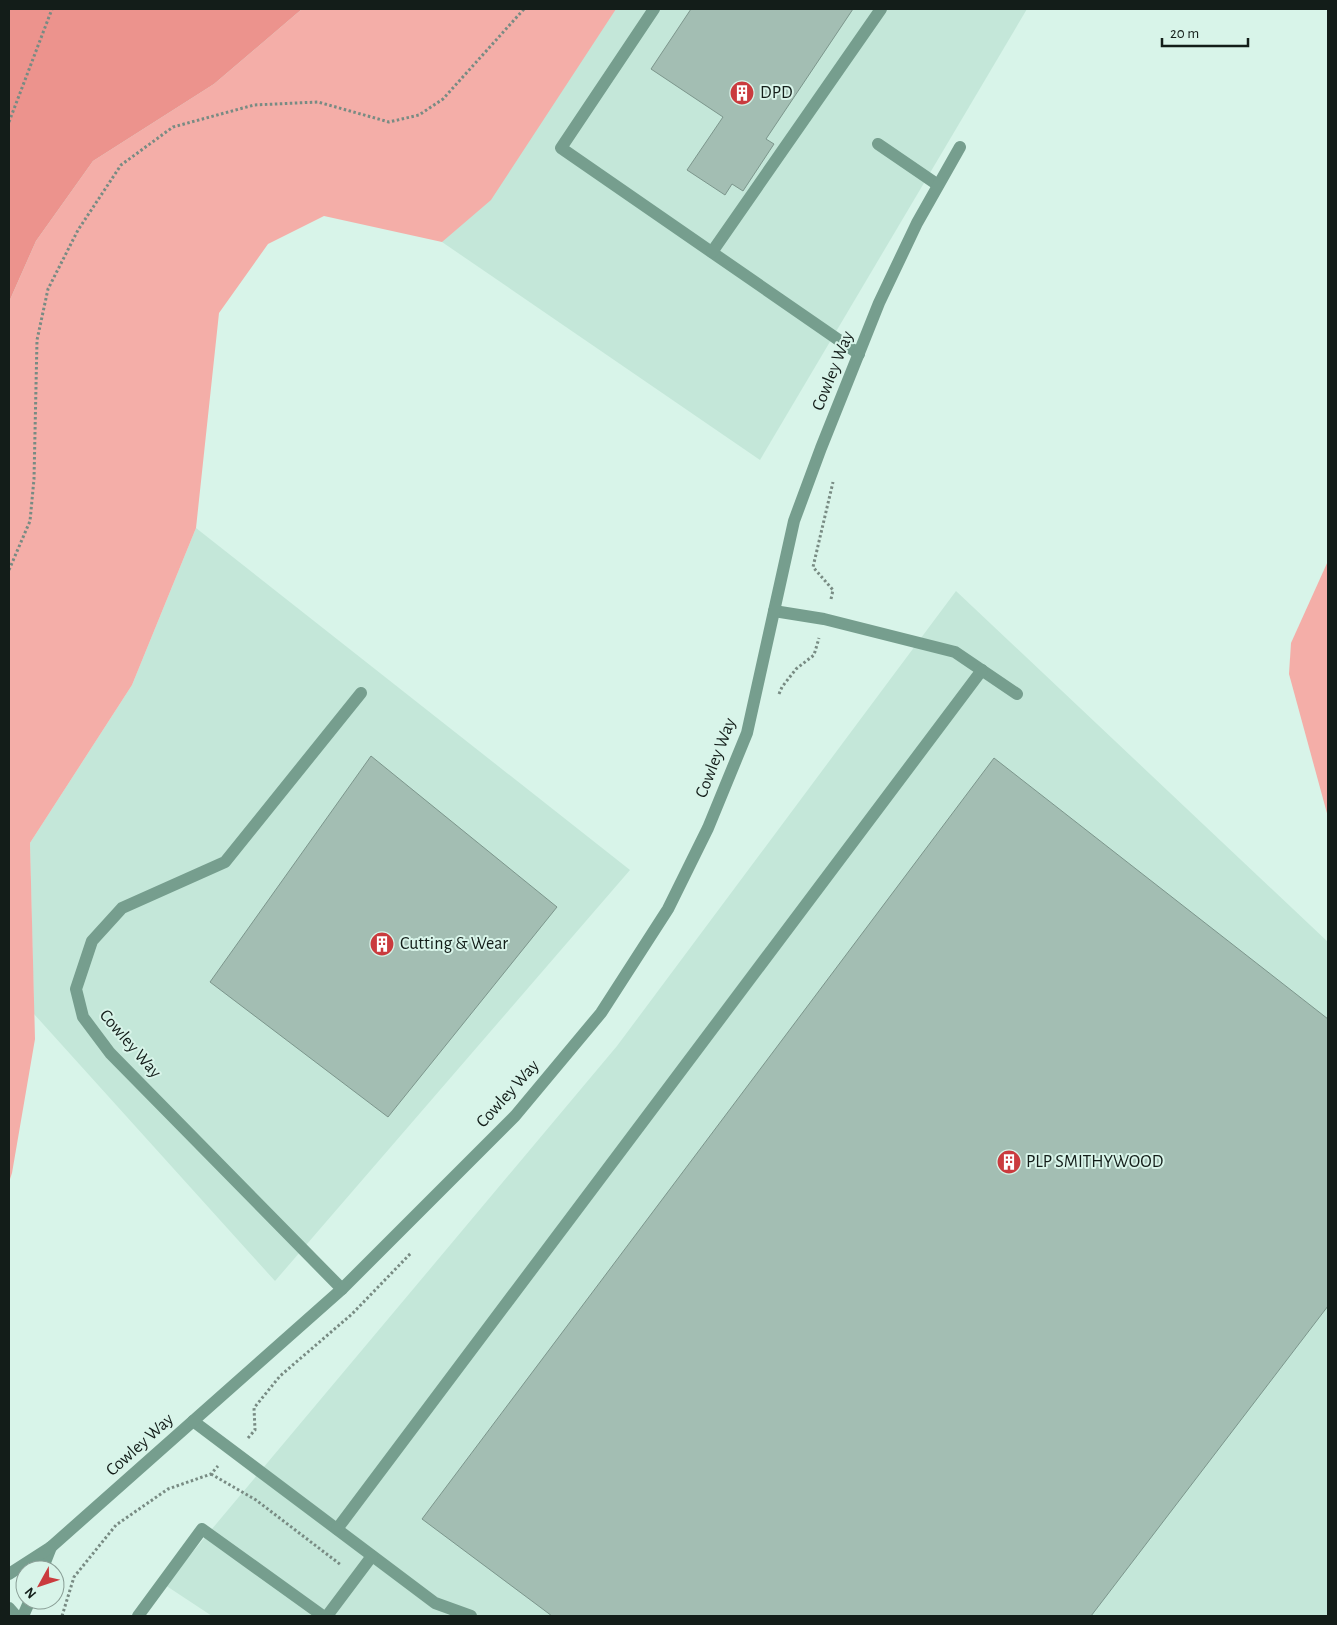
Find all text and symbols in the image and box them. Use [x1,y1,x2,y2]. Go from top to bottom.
scale bar [1162,15,1248,47]
text: 20 m [1170,26,1199,41]
building icon: DPD [729,80,755,106]
place label: DPD [760,84,793,102]
street label: Cowley Way [809,328,857,413]
street label: Cowley Way [693,715,740,800]
building icon: Cutting & Wear [369,931,395,957]
place label: Cutting & Wear [400,935,508,953]
street label: Cowley Way [96,1006,165,1082]
street label: Cowley Way [473,1057,543,1131]
building icon: PLP SMITHYWOOD [996,1149,1022,1175]
place label: PLP SMITHYWOOD [1026,1153,1163,1171]
street label: Cowley Way [103,1410,177,1480]
north arrow [15,1560,65,1610]
text: N [22,1584,39,1601]

